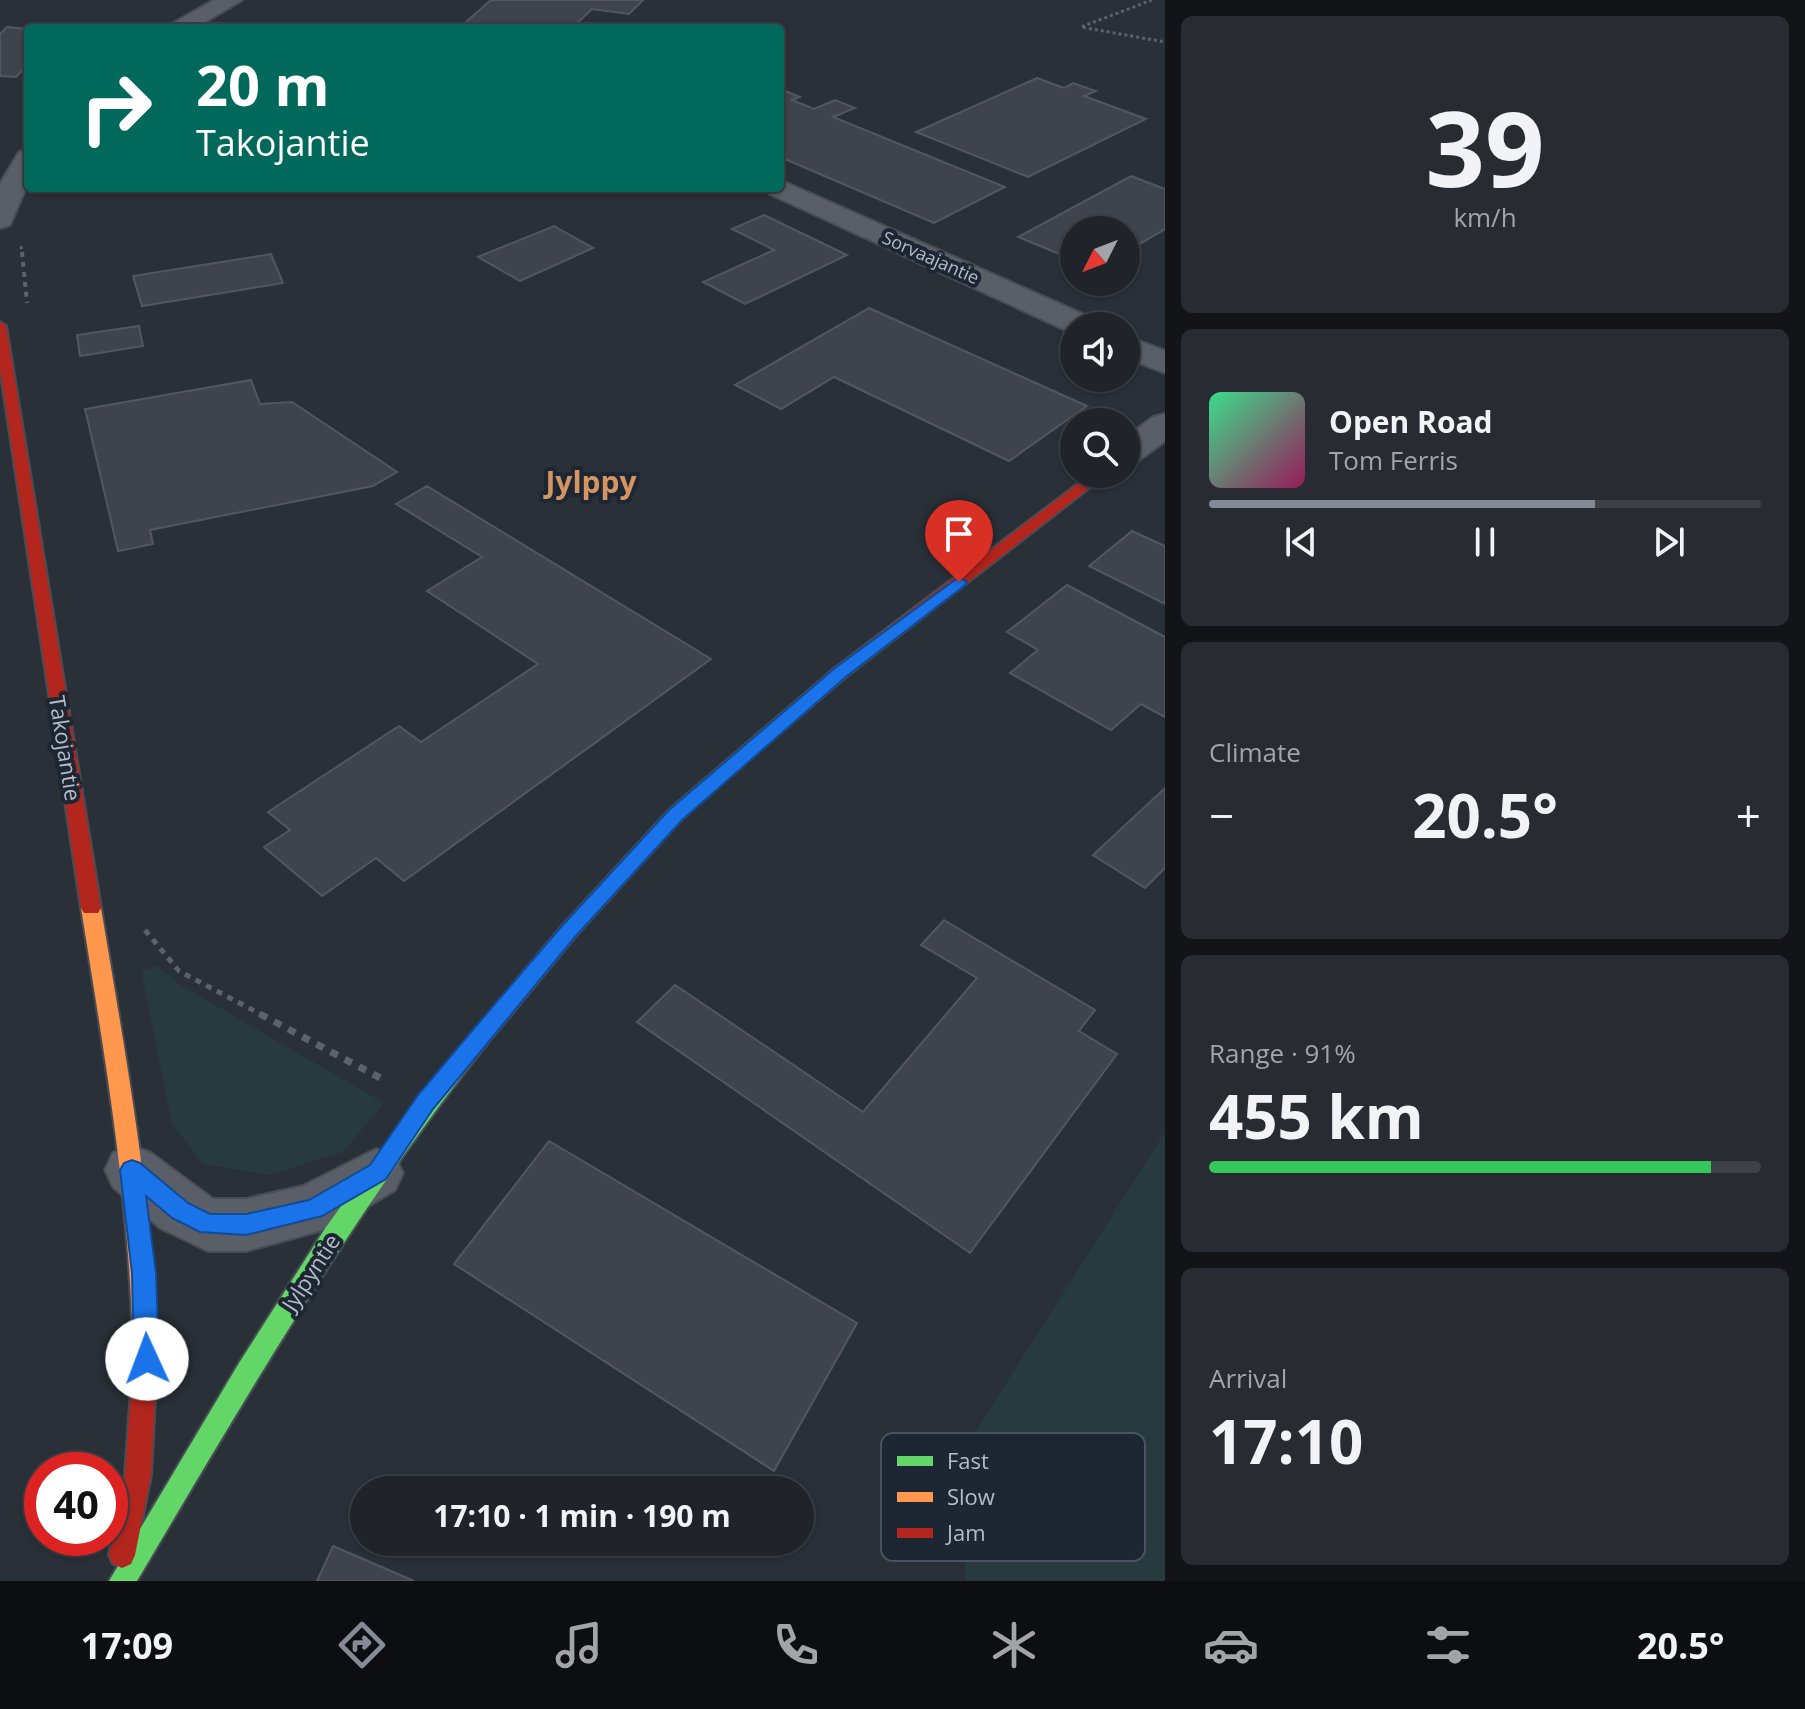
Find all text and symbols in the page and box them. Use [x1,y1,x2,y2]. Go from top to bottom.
text: 20 m [196,46,330,122]
icon: right [64,56,168,160]
text: 39 [1426,76,1544,217]
text: Takojantie [196,118,370,167]
text: km/h [1453,199,1517,235]
north arrow [1060,216,1140,296]
map controls [1060,216,1140,488]
street label: Sorvaajantie [879,225,983,289]
button: sound [1060,312,1140,392]
text: Open Road [1329,401,1493,442]
button: search [1060,408,1140,488]
text: Tom Ferris [1329,442,1458,478]
district label: Jylppy [542,461,638,502]
pin [925,500,993,582]
icon: arrive [937,512,981,556]
icon: previous [1279,520,1323,564]
icon: pause [1463,520,1507,564]
icon: next [1647,520,1691,564]
street label: Takojantie [43,693,89,803]
text: Climate [1209,734,1301,770]
text: 20.5° [1412,774,1558,856]
text: − [1209,785,1234,845]
text: + [1736,785,1761,845]
text: Range · 91% [1209,1035,1356,1071]
text: 455 km [1209,1075,1424,1157]
street label: Jylpyntie [273,1228,346,1318]
position arrow [105,1317,189,1401]
text: Arrival [1209,1360,1287,1396]
text: 17:10 [1209,1400,1363,1482]
legend [881,1433,1145,1561]
text: Fast [947,1445,989,1475]
speed limit sign: 40 [24,1452,128,1556]
text: Slow [947,1481,995,1511]
text: 17:10 · 1 min · 190 m [433,1495,731,1536]
text: Jam [945,1517,986,1547]
icon: directions [334,1617,390,1673]
icon: music [551,1617,607,1673]
icon: phone [768,1617,824,1673]
icon: climate [986,1617,1042,1673]
icon: car [1203,1617,1259,1673]
icon: filters [1420,1617,1476,1673]
text: 17:09 [81,1621,173,1670]
text: 20.5° [1637,1621,1724,1670]

